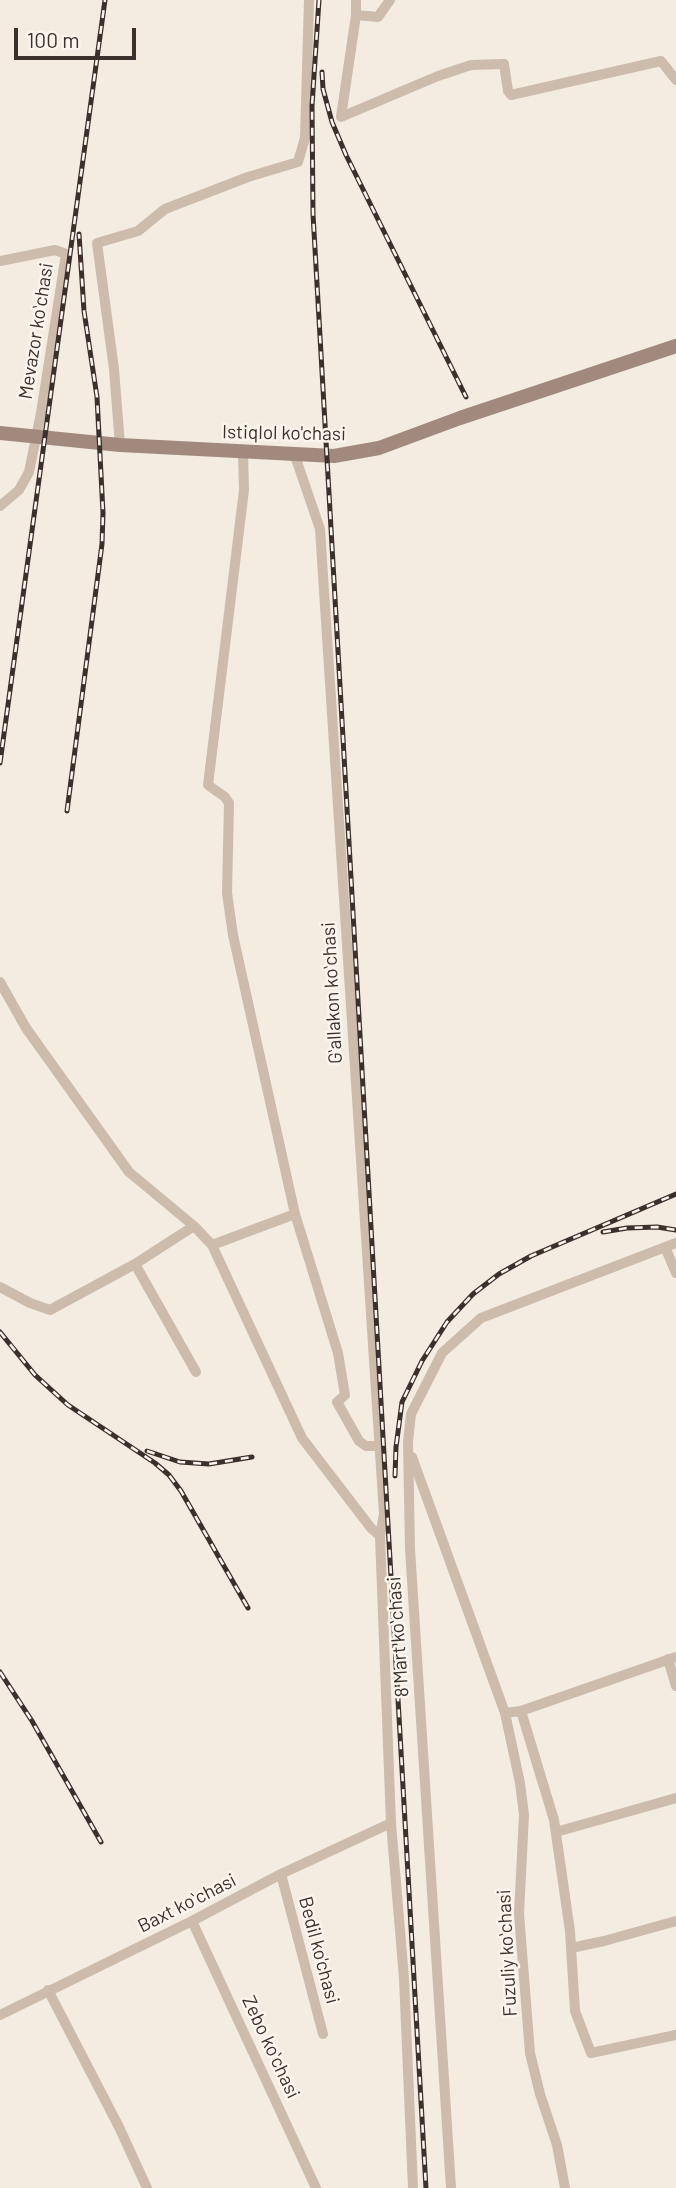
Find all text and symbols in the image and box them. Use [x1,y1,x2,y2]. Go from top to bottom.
scale bar [18,14,140,58]
text: 100 m [27,27,80,52]
street label: Mevazor koʻchasi [14,261,58,401]
street label: Istiqlol ko'chasi [222,421,346,445]
street label: Gʻallakon koʻchasi [317,921,347,1065]
street label: 8 Mart koʻchasi [382,1576,414,1698]
street label: Baxt koʻchasi [134,1868,240,1938]
street label: Fuzuliy koʻchasi [492,1889,522,2017]
street label: Bedil ko'chasi [294,1894,344,2006]
street label: Zebo koʻchasi [237,1992,305,2102]

